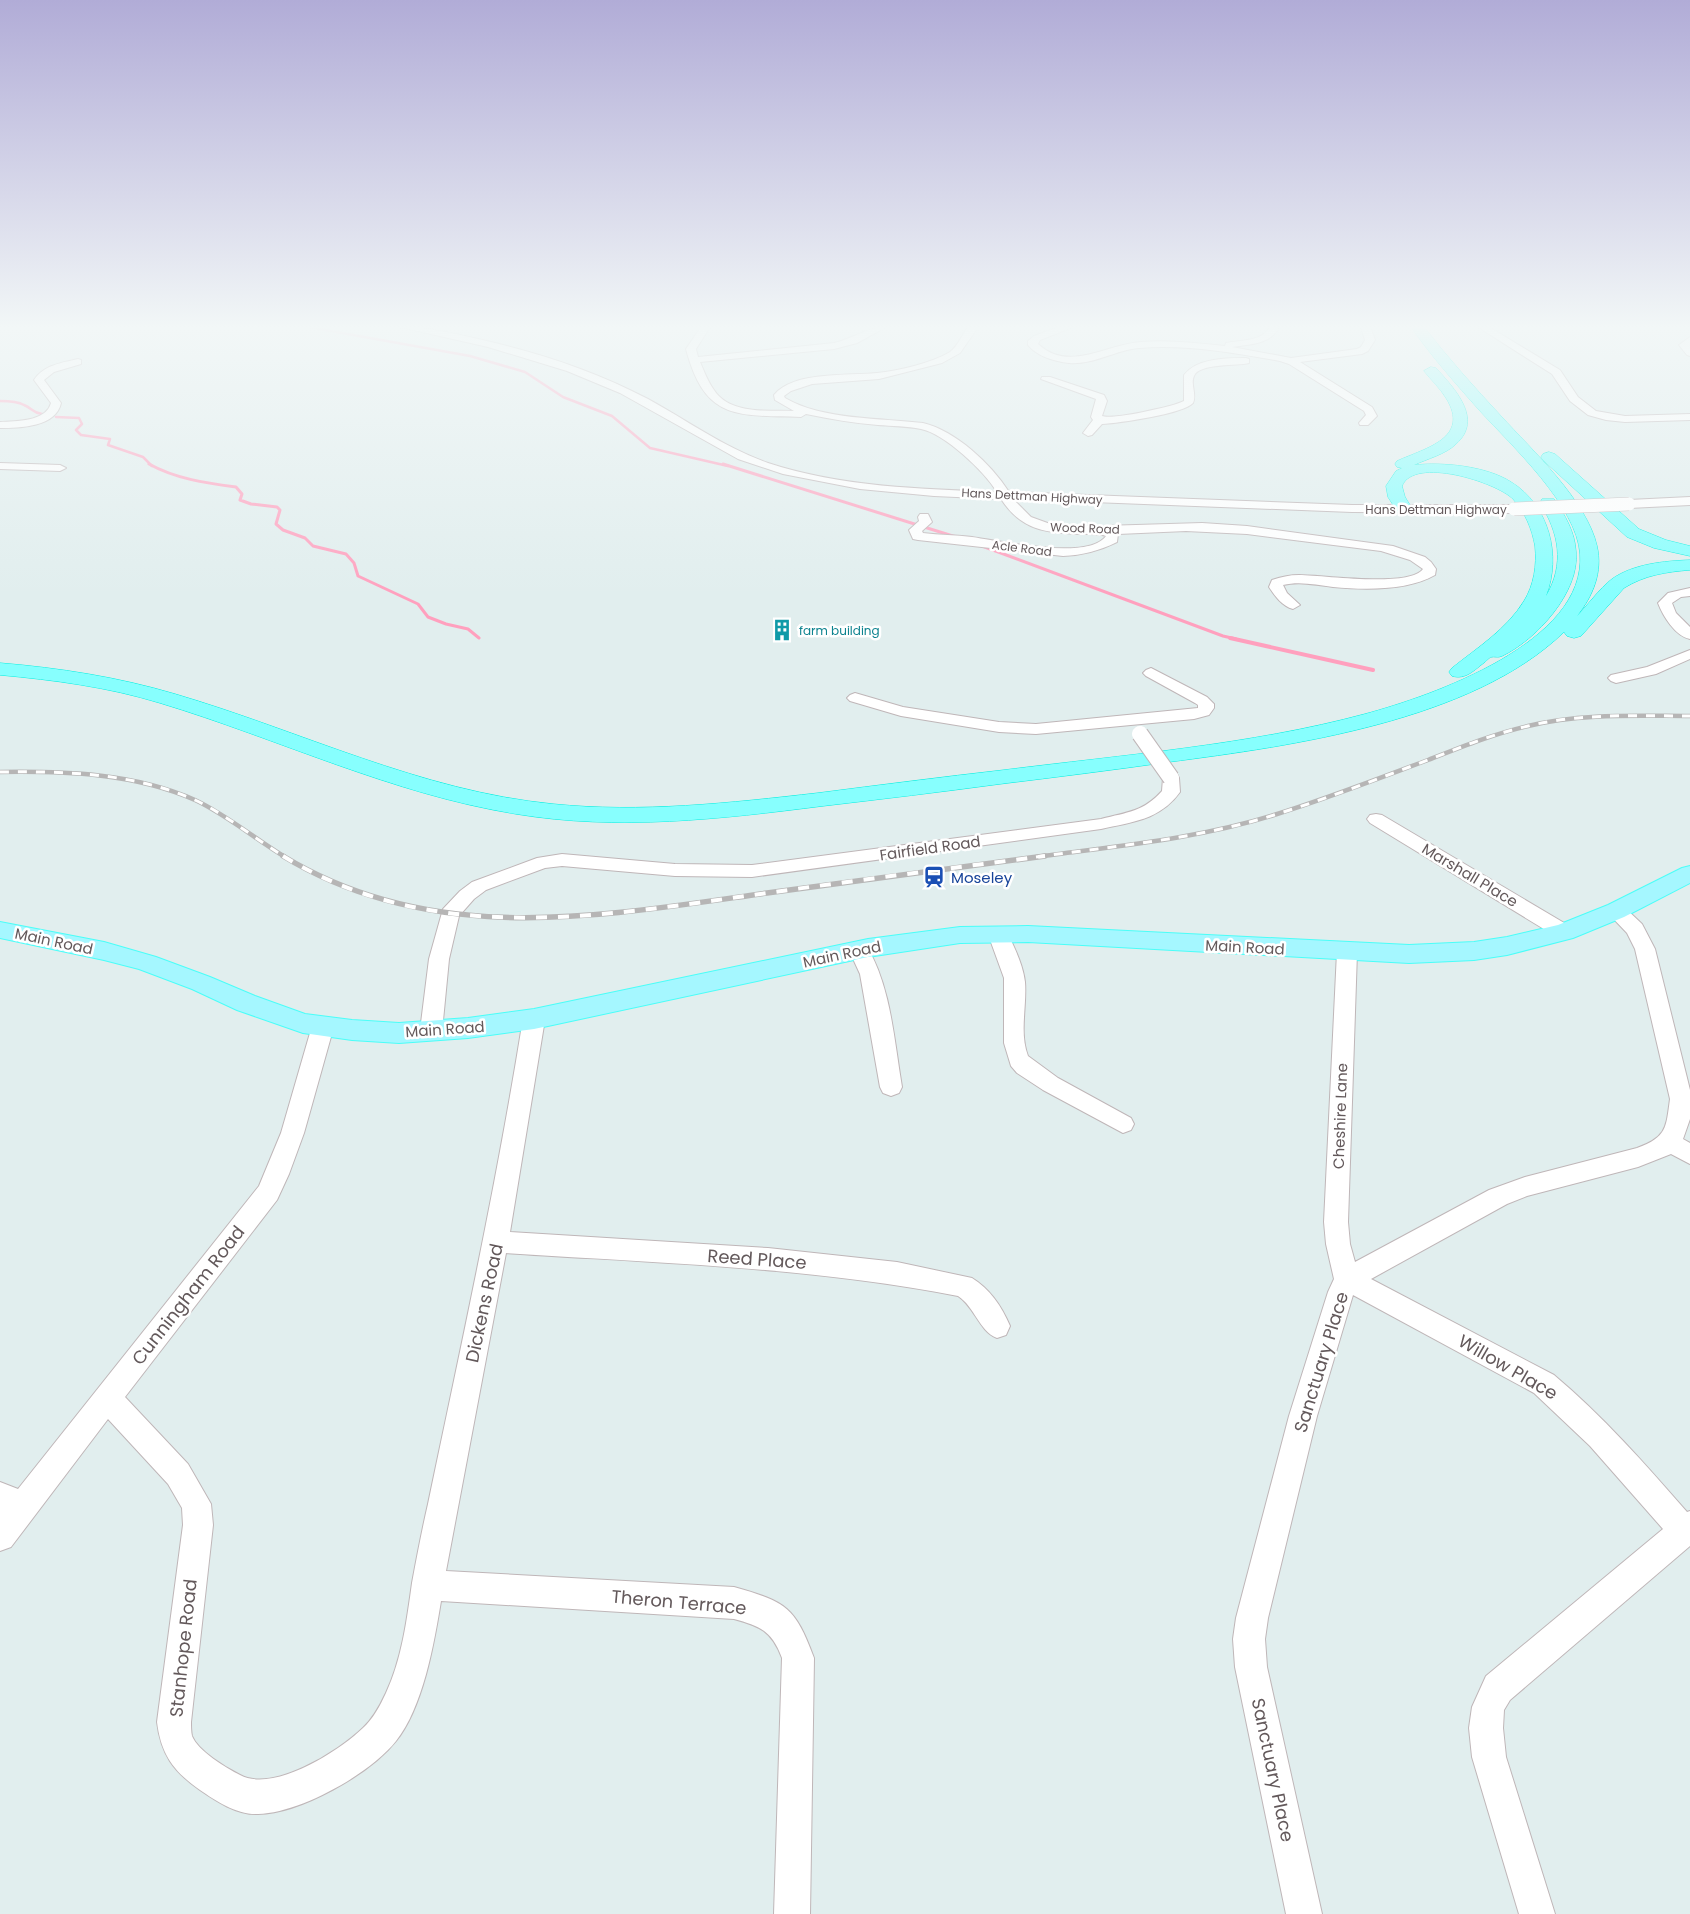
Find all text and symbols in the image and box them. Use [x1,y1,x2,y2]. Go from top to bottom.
street label: Hans Dettman Highway [961,484,1103,508]
street label: Hans Dettman Highway [1365,501,1507,518]
street label: Wood Road [1050,518,1120,538]
street label: Acle Road [991,536,1053,560]
building icon: farm building [769,617,795,643]
place label: farm building [799,622,880,639]
street label: Fairfield Road [878,831,982,865]
street label: Marshall Place [1418,838,1522,912]
station icon: Moseley [921,864,947,890]
place label: Moseley [951,867,1013,888]
street label: Main Road [13,922,95,960]
street label: Main Road [1205,934,1285,960]
street label: Main Road [801,935,883,973]
street label: Main Road [405,1016,485,1042]
street label: Cheshire Lane [1328,1063,1352,1169]
street label: Cunningham Road [126,1220,250,1370]
street label: Dickens Road [459,1241,509,1365]
street label: Reed Place [707,1243,807,1275]
street label: Sanctuary Place [1288,1288,1354,1436]
street label: Willow Place [1454,1328,1562,1406]
street label: Stanhope Road [163,1578,203,1718]
street label: Theron Terrace [610,1584,748,1620]
street label: Sanctuary Place [1246,1696,1300,1844]

